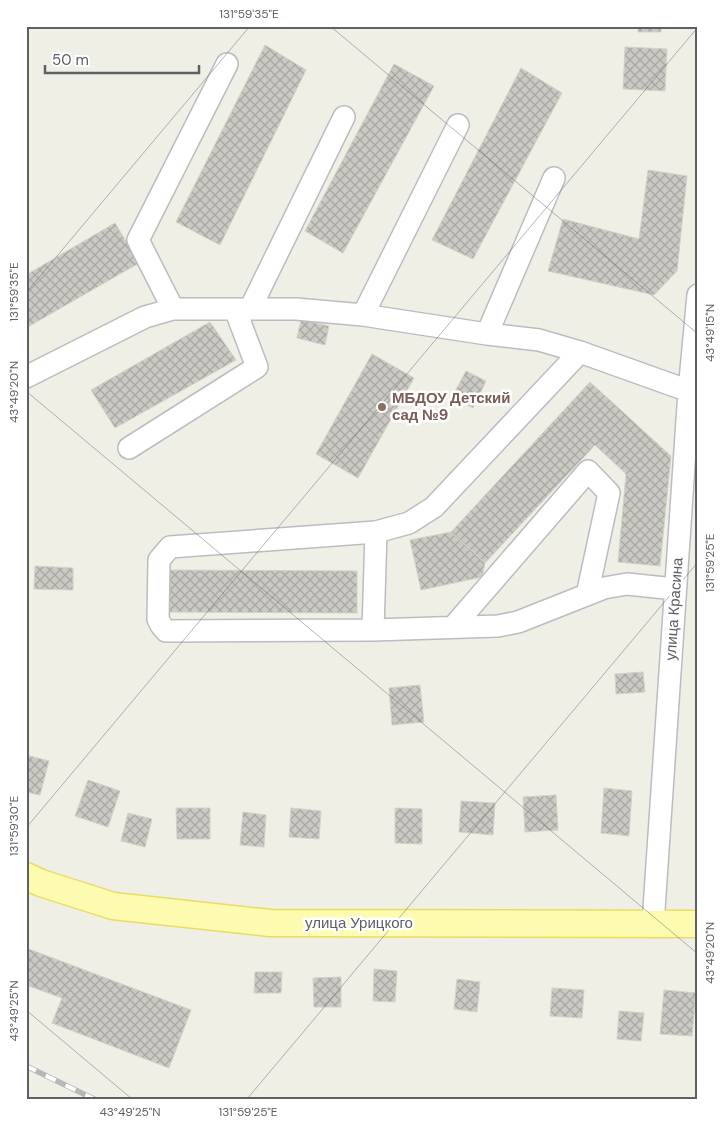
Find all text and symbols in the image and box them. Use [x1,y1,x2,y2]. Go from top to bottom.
text: 131°59'35"E [219,6,279,22]
scale bar [45,42,199,74]
text: 50 m [52,50,89,70]
text: 131°59'35"E [6,262,22,322]
text: 43°49'15"N [702,304,718,362]
text: 43°49'20"N [6,361,22,423]
place label: МБДОУ Детский сад №9 [392,388,511,425]
marker: МБДОУ Детский сад №9 [376,401,388,413]
text: 131°59'25"E [702,533,718,593]
street label: улица Красина [660,556,688,661]
text: 131°59'30"E [6,796,22,856]
street label: улица Урицкого [305,913,413,933]
text: 43°49'20"N [702,922,718,984]
text: 43°49'25"N [6,980,22,1042]
text: 43°49'25"N [99,1104,161,1120]
text: 131°59'25"E [218,1104,278,1120]

